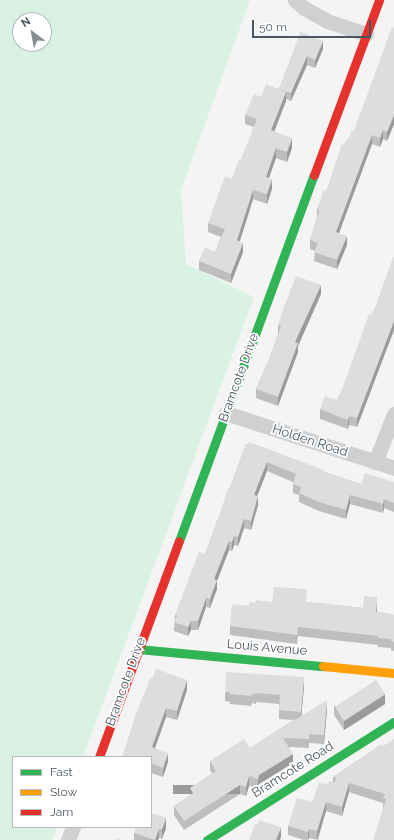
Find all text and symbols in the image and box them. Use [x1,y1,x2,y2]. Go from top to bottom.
north arrow [12,12,52,52]
scale bar [254,12,373,38]
text: N [19,15,33,30]
text: 50 m [259,20,287,34]
street label: Bramcote Drive [216,332,262,424]
street label: Holden Road [270,421,350,461]
street label: Bramcote Drive [103,636,149,728]
street label: Louis Avenue [226,637,308,659]
street label: Bramcote Road [249,739,337,801]
legend [12,756,152,828]
text: Fast [50,765,73,779]
text: Slow [50,785,77,799]
text: Jam [50,805,73,819]

